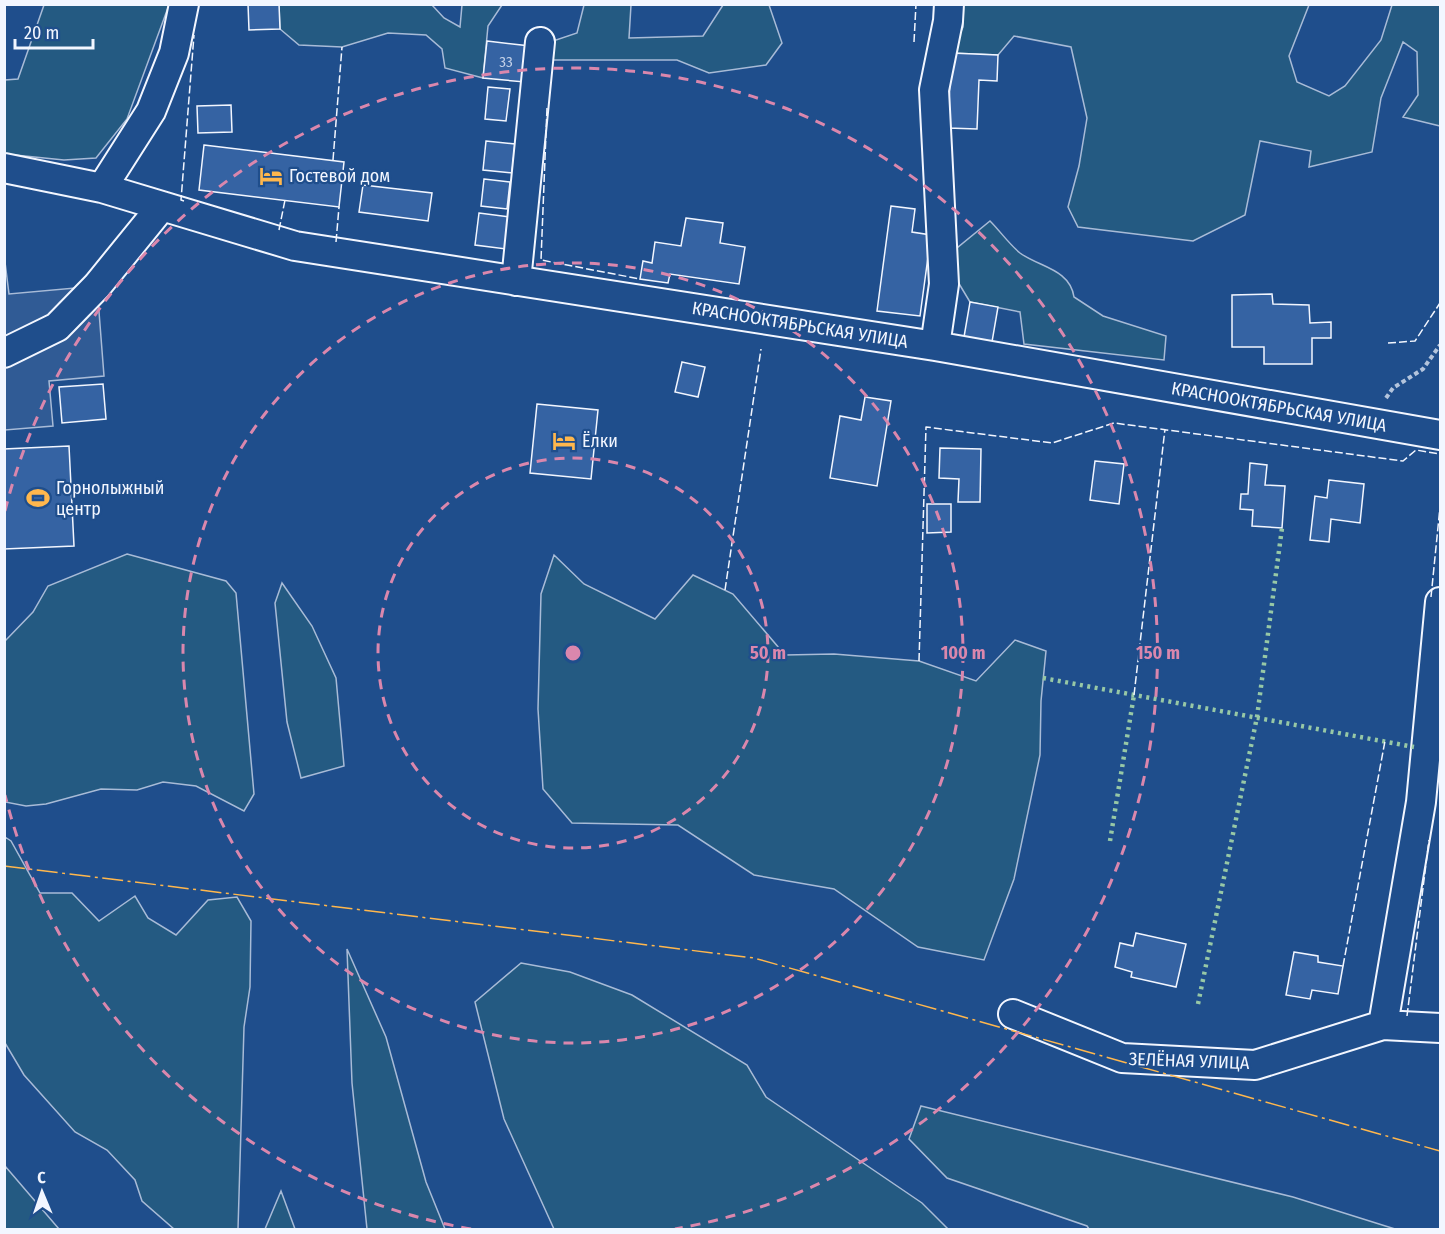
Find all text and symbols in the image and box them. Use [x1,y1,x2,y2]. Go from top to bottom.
scale bar [15,12,93,50]
text: 20 m [24,22,59,44]
house number: 33 [499,53,513,71]
hotel icon: Гостевой дом [258,163,284,189]
place label: Гостевой дом [289,165,390,187]
street label: КРАСНООКТЯБРЬСКАЯ УЛИЦА [691,297,910,353]
street label: КРАСНООКТЯБРЬСКАЯ УЛИЦА [1170,377,1389,437]
hotel icon: Ёлки [551,428,577,454]
place label: Ёлки [582,430,618,452]
place label: Горнолыжный центр [56,477,164,520]
sports icon: Горнолыжный центр [25,485,51,511]
text: 50 m [750,642,786,664]
text: 100 m [941,642,985,664]
text: 150 m [1136,642,1180,664]
centre of rings [563,643,583,663]
street label: ЗЕЛЁНАЯ УЛИЦА [1128,1048,1250,1074]
north arrow [12,1162,72,1222]
text: С [37,1168,47,1187]

